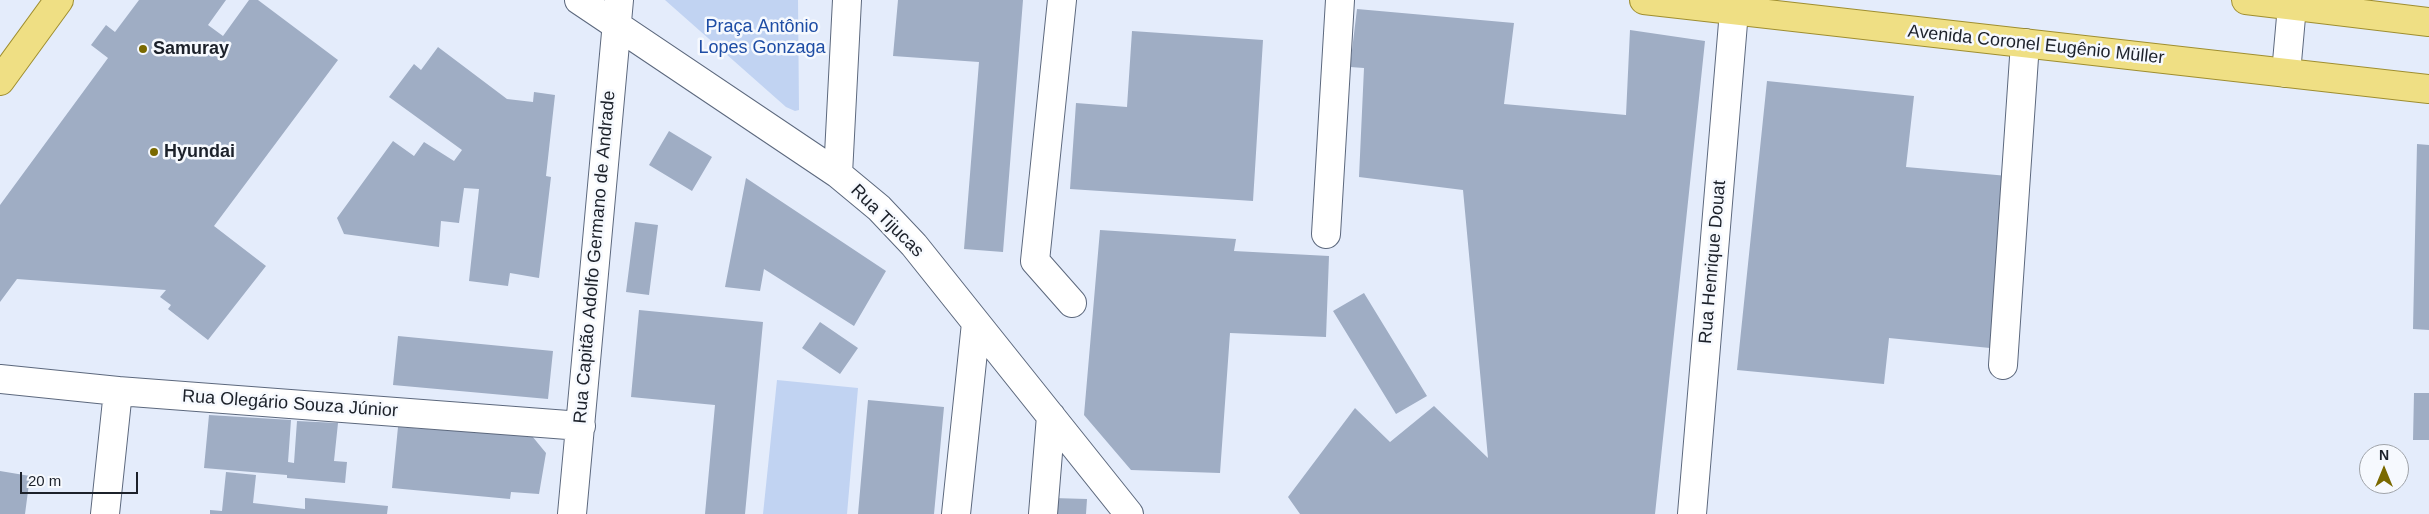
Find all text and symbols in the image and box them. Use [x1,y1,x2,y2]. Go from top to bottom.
park label: Praça Antônio Lopes Gonzaga [698,16,826,58]
street label: Avenida Coronel Eugênio Müller [1907,21,2165,69]
place label: Samuray [153,38,229,60]
marker: Samuray [137,43,149,55]
street label: Rua Capitão Adolfo Germano de Andrade [570,90,620,424]
place label: Hyundai [164,141,235,163]
marker: Hyundai [148,146,160,158]
street label: Rua Henrique Douat [1695,179,1731,345]
street label: Rua Tijucas [846,180,928,262]
street label: Rua Olegário Souza Júnior [181,386,399,422]
north arrow [2359,444,2409,494]
text: N [2379,447,2389,463]
scale bar [22,462,140,494]
text: 20 m [28,472,61,489]

